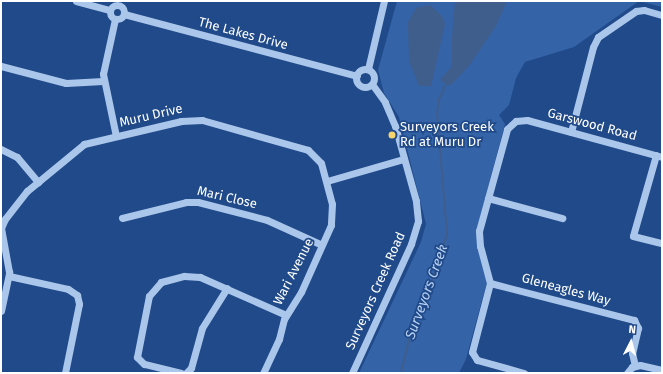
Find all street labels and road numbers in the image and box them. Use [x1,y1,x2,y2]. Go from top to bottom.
street label: The Lakes Drive [197,15,289,53]
street label: Muru Drive [118,101,184,131]
street label: Garswood Road [546,106,638,144]
street label: Mari Close [196,184,258,212]
street label: Surveyors Creek Road [343,230,409,352]
street label: Wari Avenue [271,236,317,308]
street label: Gleneagles Way [520,271,612,309]

